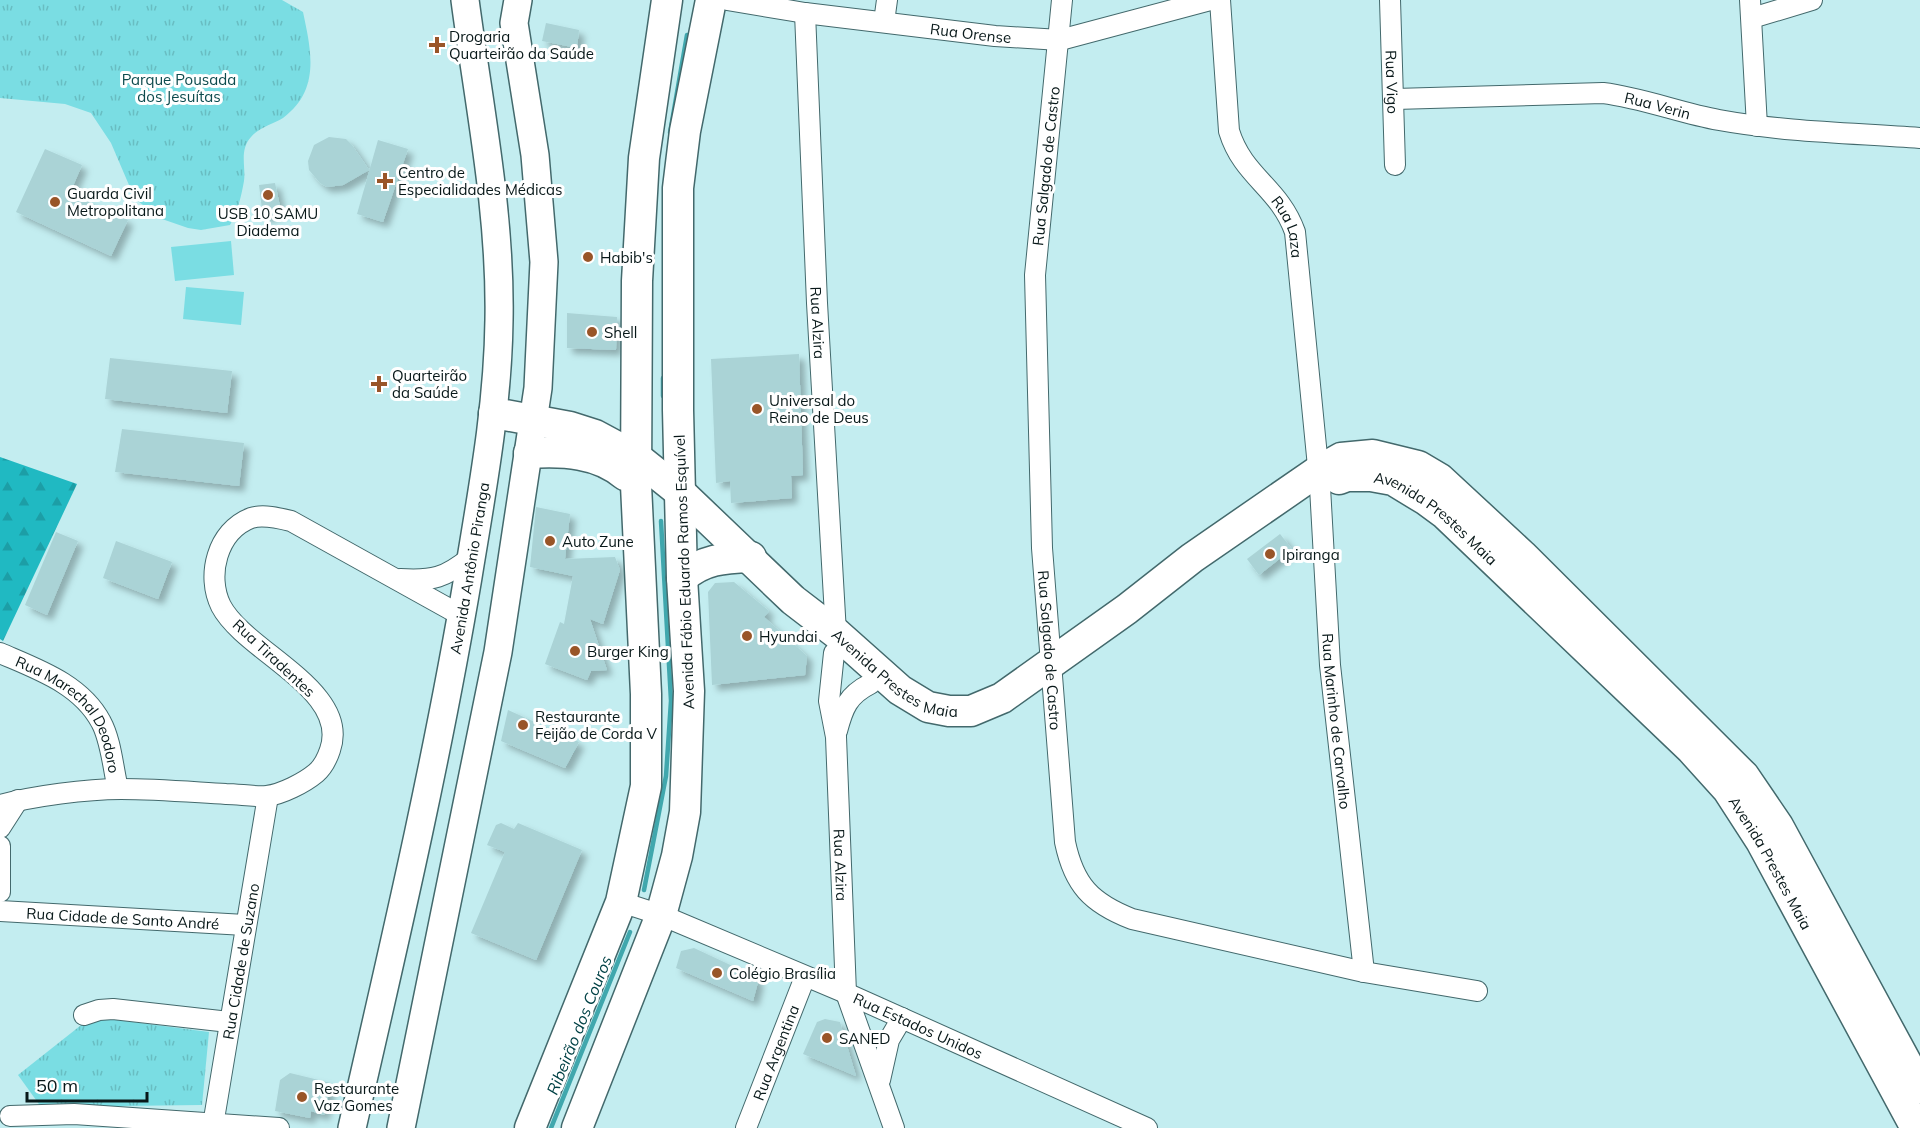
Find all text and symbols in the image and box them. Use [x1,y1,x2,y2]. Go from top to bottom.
street label: Rua Orense [929,19,1012,46]
place label: Drogaria Quarteirão da Saúde [449,27,594,63]
marker: Drogaria Quarteirão da Saúde [430,38,444,52]
street label: Rua Vigo [1382,50,1403,114]
park label: Parque Pousada dos Jesuítas [122,70,236,106]
street label: Rua Salgado de Castro [1028,85,1064,247]
street label: Rua Verin [1623,87,1693,123]
place label: Centro de Especialidades Médicas [398,163,562,199]
marker: Centro de Especialidades Médicas [376,172,394,190]
place label: Guarda Civil Metropolitana [67,184,164,220]
marker: USB 10 SAMU Diadema [261,188,275,202]
street label: Rua Laza [1268,192,1307,259]
marker: Guarda Civil Metropolitana [48,195,62,209]
place label: USB 10 SAMU Diadema [218,204,318,240]
place label: Habib's [600,248,653,267]
marker: Habib's [581,250,595,264]
street label: Rua Alzira [807,286,830,359]
place label: Shell [604,323,637,342]
marker: Shell [585,325,599,339]
place label: Quarteirão da Saúde [392,366,467,402]
marker: Quarteirão da Saúde [370,375,388,393]
place label: Universal do Reino de Deus [769,391,869,427]
marker: Universal do Reino de Deus [750,402,764,416]
street label: Avenida Fábio Eduardo Ramos Esquível [670,434,698,710]
street label: Avenida Prestes Maia [1372,467,1502,569]
street label: Avenida Antônio Piranga [445,481,493,656]
place label: Auto Zune [562,532,634,551]
marker: Auto Zune [543,534,557,548]
place label: Ipiranga [1282,545,1340,564]
marker: Ipiranga [1263,547,1277,561]
street label: Rua Salgado de Castro [1034,570,1066,731]
street label: Rua Tiradentes [229,615,319,701]
street label: Avenida Prestes Maia [828,624,958,721]
place label: Hyundai [759,627,817,646]
marker: Hyundai [740,629,754,643]
street label: Rua Marinho de Carvalho [1319,633,1355,810]
place label: Burger King [587,642,669,661]
marker: Burger King [568,644,582,658]
street label: Rua Marechal Deodoro [13,651,124,775]
place label: Restaurante Feijão de Corda V [535,707,658,743]
marker: Restaurante Feijão de Corda V [516,718,530,732]
street label: Avenida Prestes Maia [1725,792,1816,933]
street label: Rua Alzira [830,828,852,901]
street label: Rua Cidade de Suzano [218,882,263,1041]
street label: Rua Cidade de Santo André [26,903,220,933]
water label: Ribeirão dos Couros [542,953,616,1097]
place label: Colégio Brasília [729,964,836,983]
marker: Colégio Brasília [710,966,724,980]
street label: Rua Estados Unidos [851,988,986,1063]
street label: Rua Argentina [748,1002,803,1103]
place label: SANED [839,1029,891,1048]
marker: SANED [820,1031,834,1045]
scale bar [27,1065,147,1103]
text: 50 m [36,1074,78,1097]
place label: Restaurante Vaz Gomes [314,1079,399,1115]
marker: Restaurante Vaz Gomes [295,1090,309,1104]

